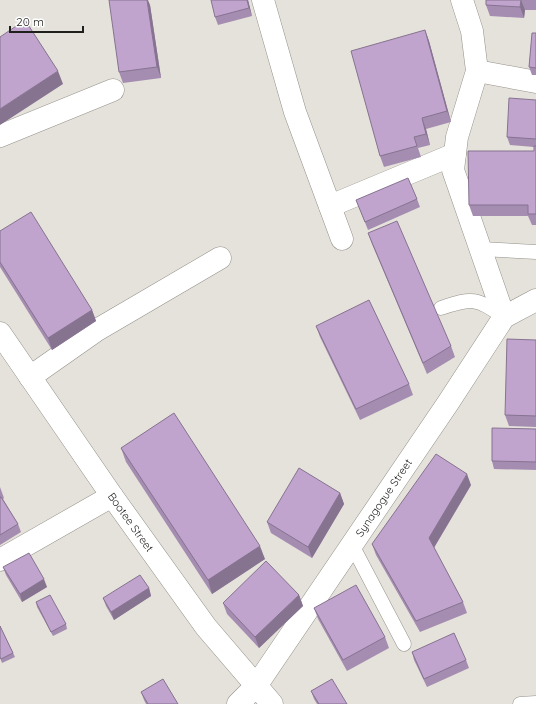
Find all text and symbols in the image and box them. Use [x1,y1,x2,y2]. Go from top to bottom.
scale bar [10,8,83,34]
text: 20 m [16,14,44,29]
street label: Synagogue Street [352,456,415,539]
street label: Bootee Street [105,490,157,555]

